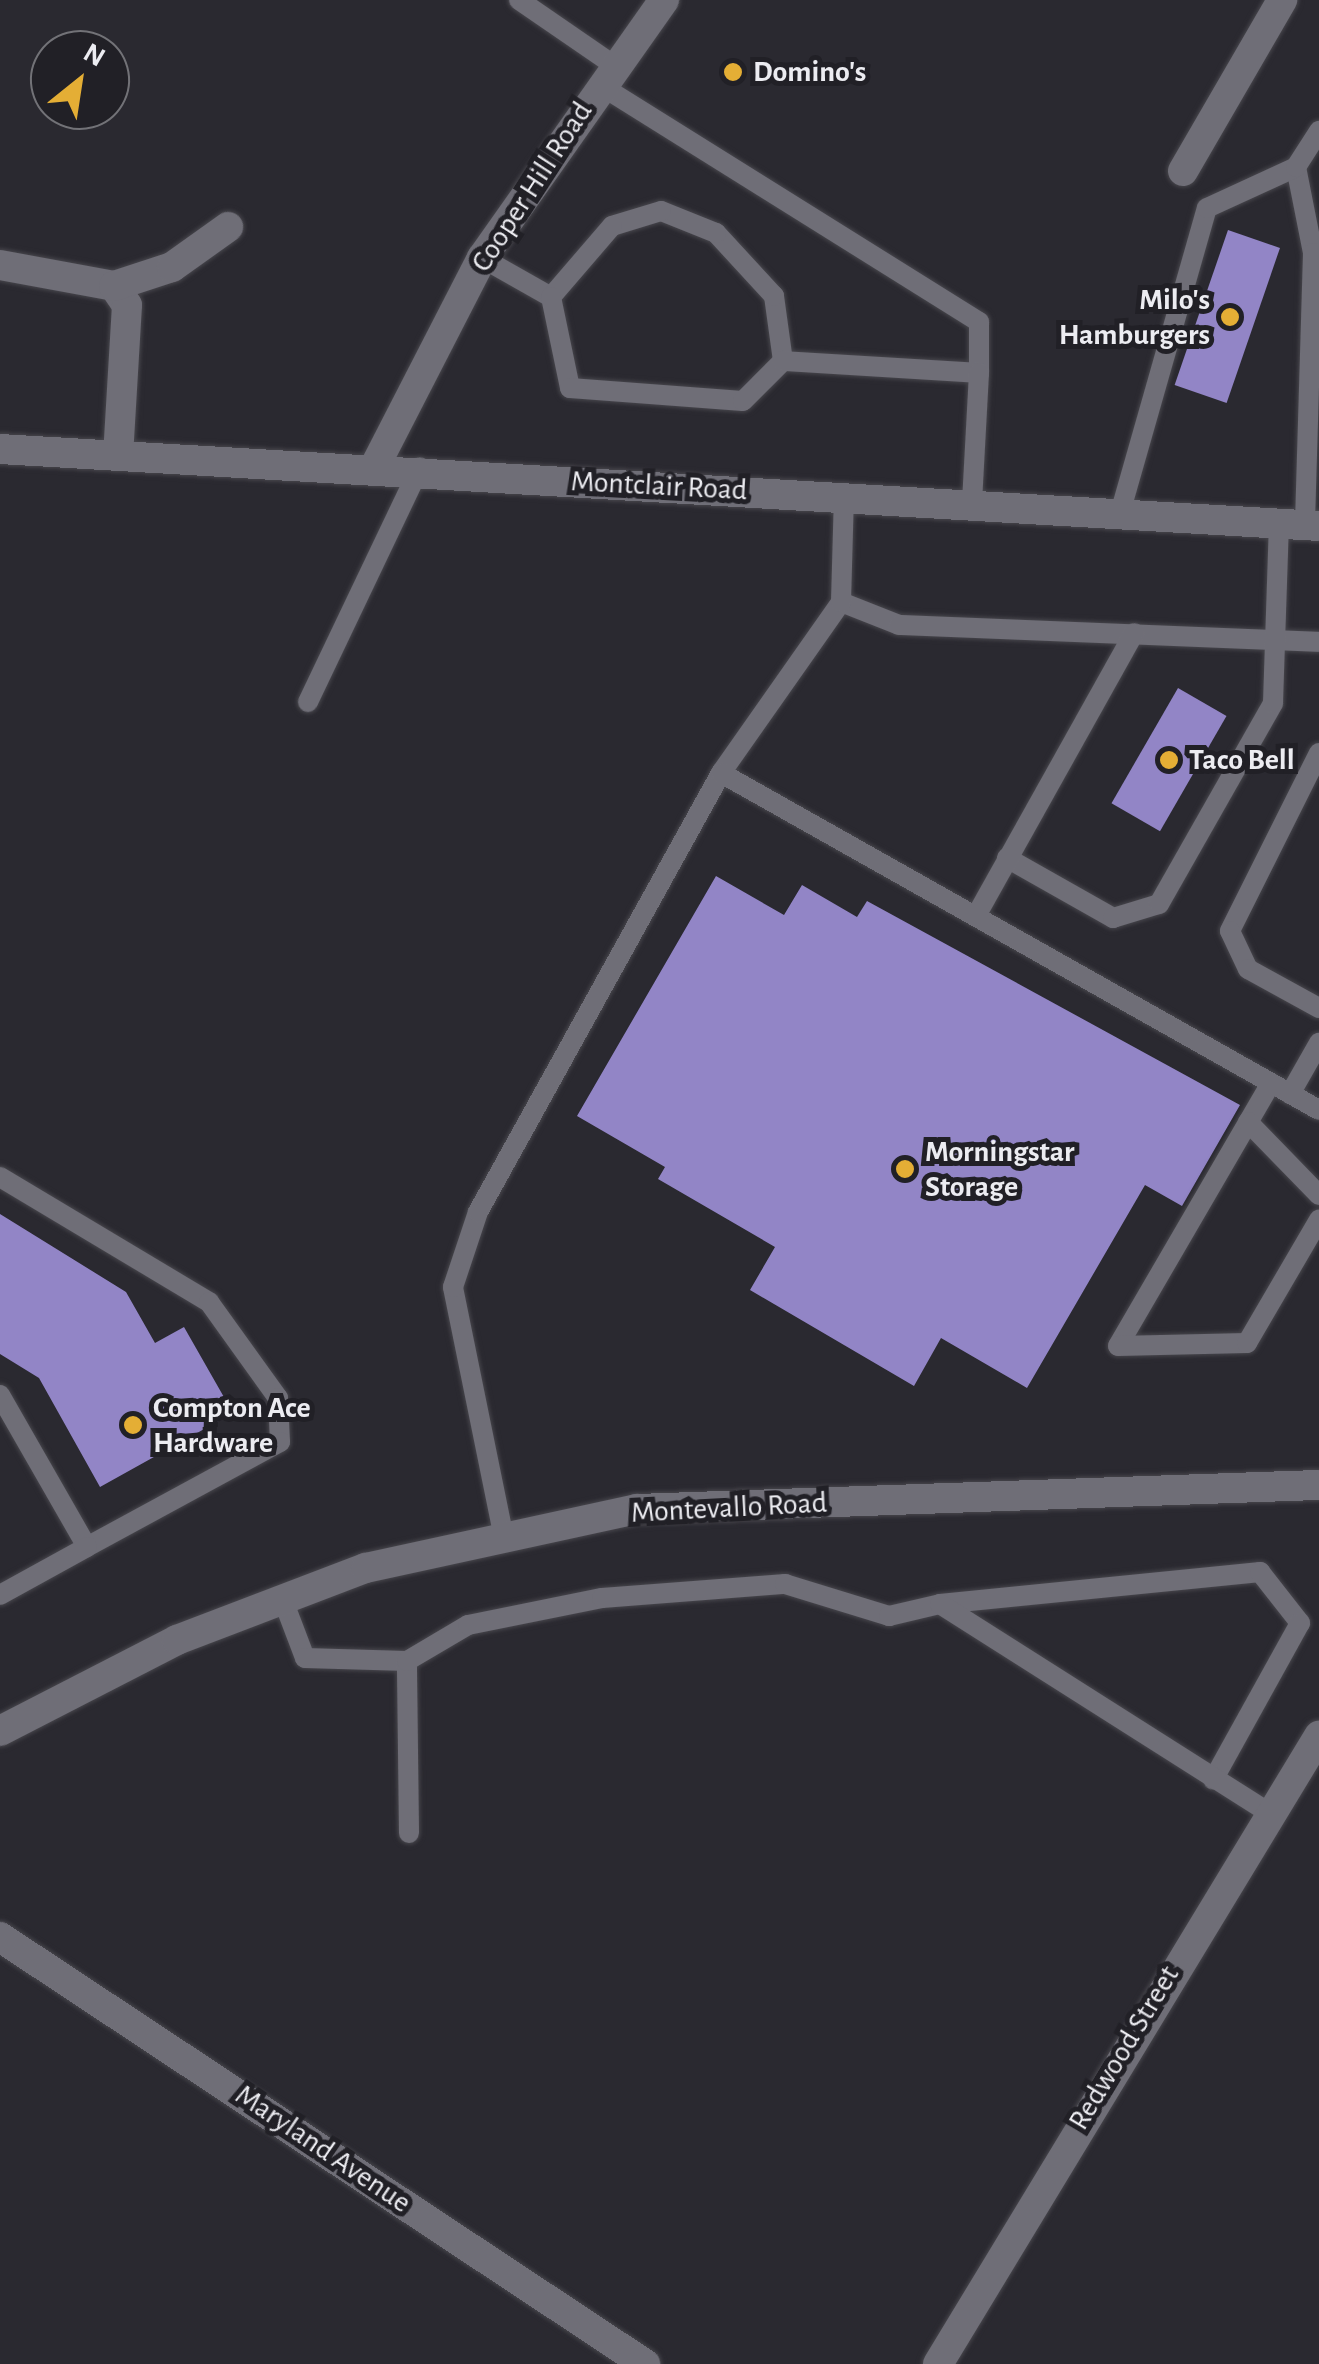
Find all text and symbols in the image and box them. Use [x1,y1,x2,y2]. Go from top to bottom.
north arrow [30,30,130,130]
text: N [79,39,109,73]
place label: Domino's [753,54,866,90]
marker: Domino's [722,61,744,83]
street label: Cooper Hill Road [464,95,600,279]
place label: Milo's Hamburgers [1059,282,1210,352]
marker: Milo's Hamburgers [1219,306,1241,328]
street label: Montclair Road [570,463,748,509]
place label: Taco Bell [1189,742,1295,778]
marker: Taco Bell [1158,749,1180,771]
place label: Morningstar Storage [925,1134,1074,1204]
marker: Morningstar Storage [894,1158,916,1180]
place label: Compton Ace Hardware [153,1390,311,1460]
marker: Compton Ace Hardware [122,1414,144,1436]
street label: Montevallo Road [630,1485,828,1531]
street label: Redwood Street [1061,1959,1187,2137]
street label: Maryland Avenue [228,2077,418,2221]

